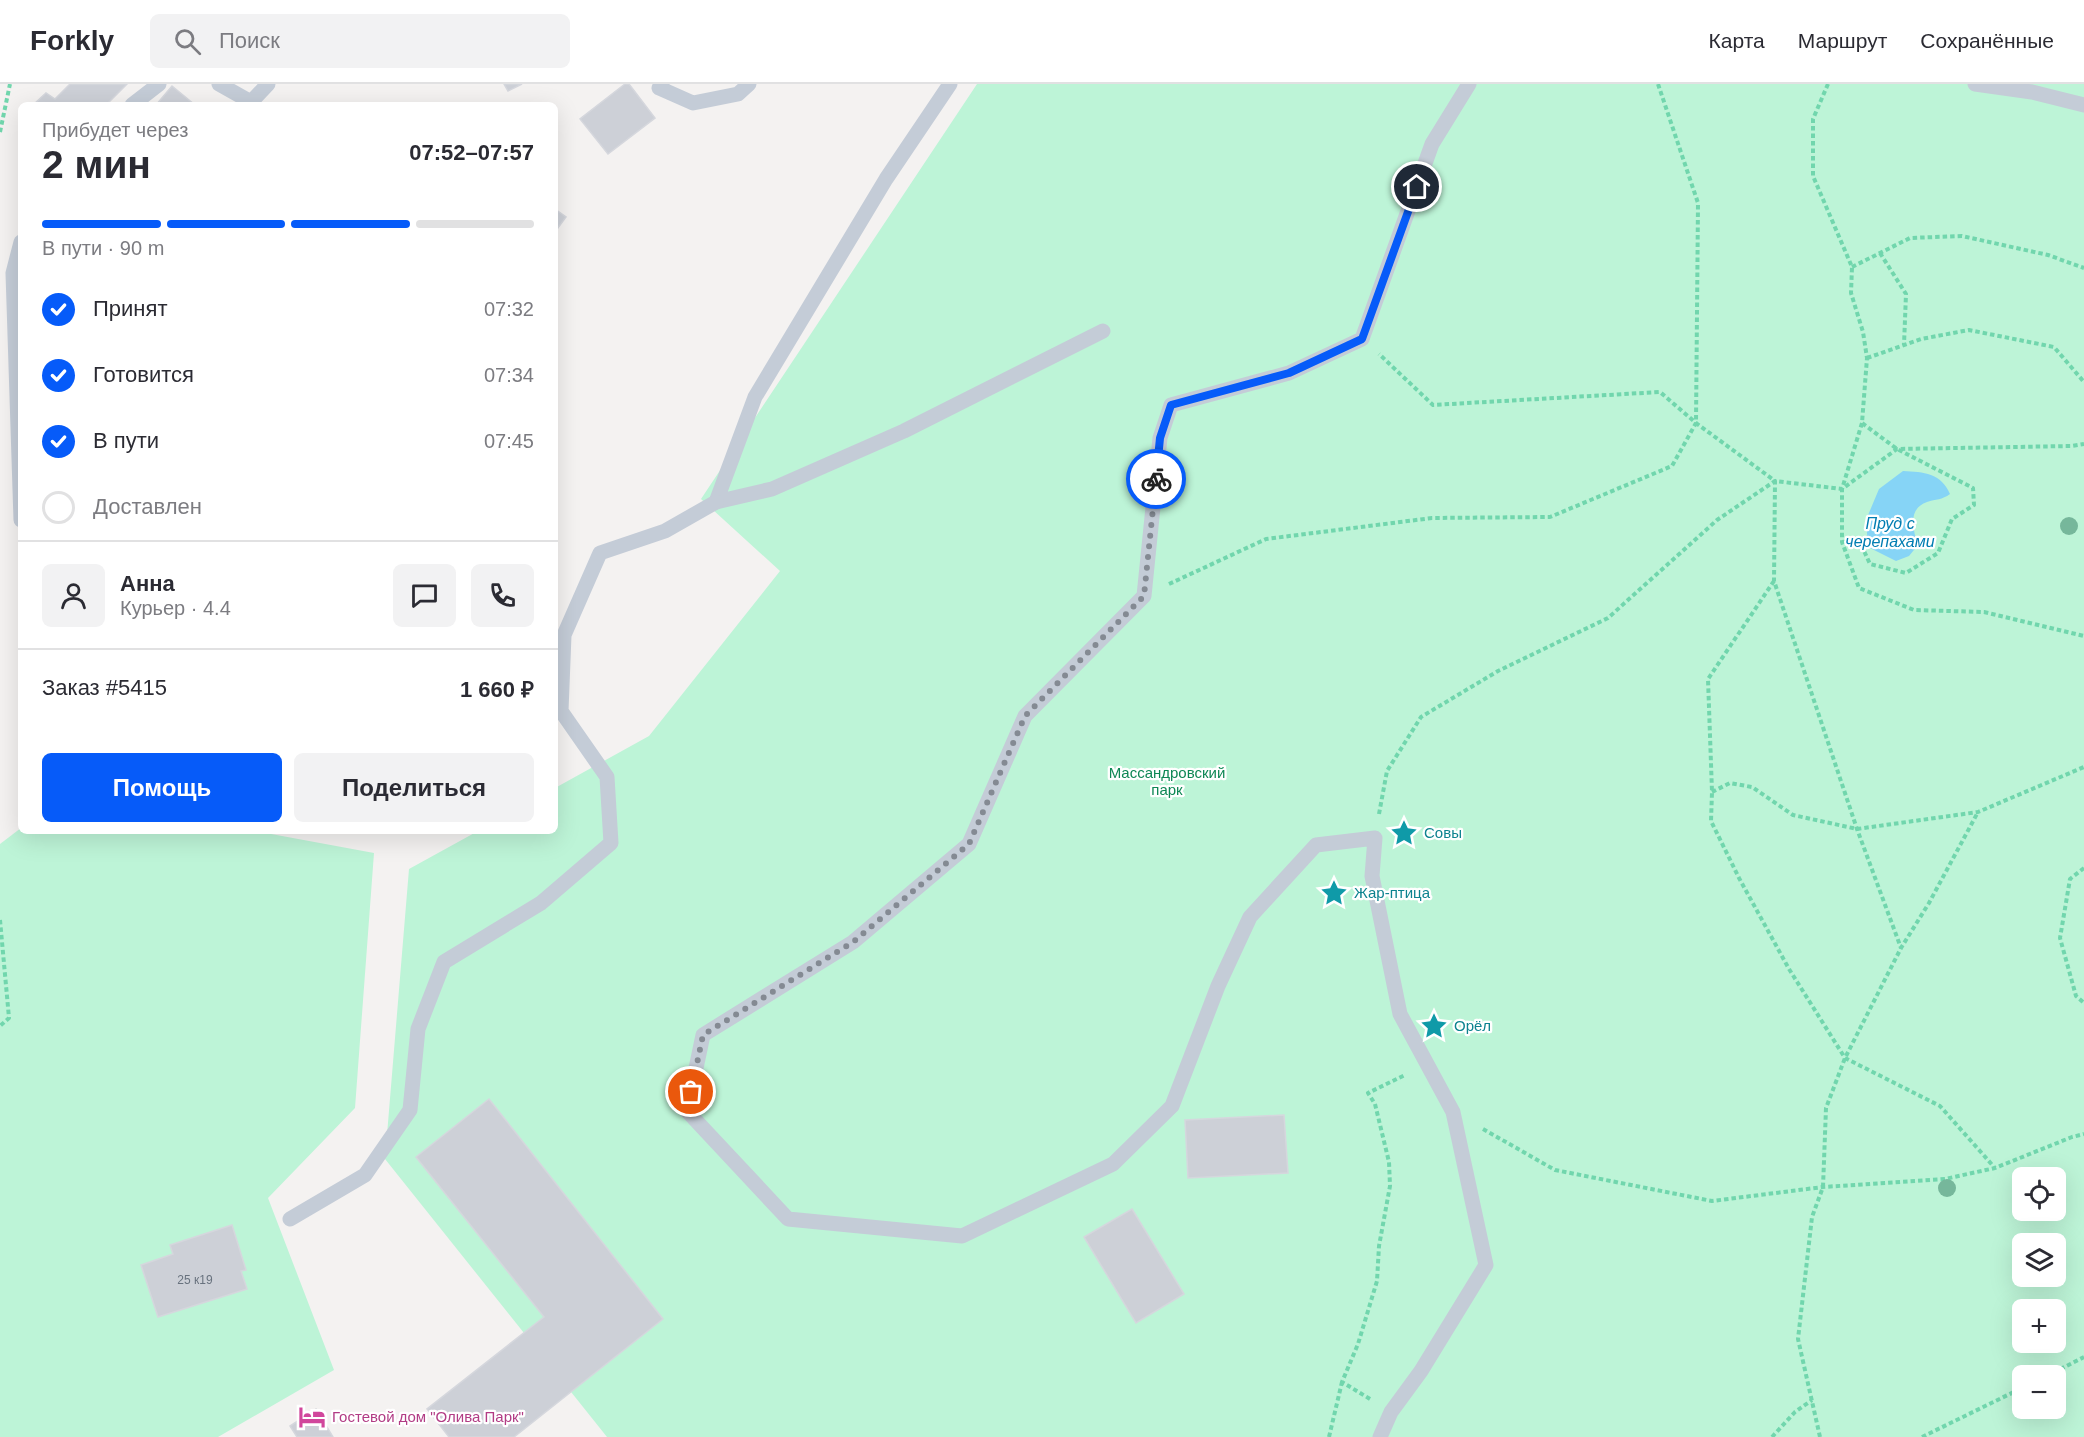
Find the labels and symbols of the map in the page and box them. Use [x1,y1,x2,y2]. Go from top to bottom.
pin [1391,161,1442,212]
courier [1126,449,1186,509]
water label: Пруд с черепахами [1845,515,1935,550]
park label: Массандровский парк [1109,764,1225,798]
place icon: Совы [1389,818,1419,848]
place label: Совы [1424,824,1462,841]
place icon: Жар-птица [1319,878,1349,908]
place label: Жар-птица [1354,884,1431,901]
place icon: Орёл [1419,1011,1449,1041]
place label: Орёл [1454,1017,1491,1034]
pin [665,1066,716,1117]
house number: 25 к19 [177,1273,213,1287]
hotel icon: Гостевой дом "Олива Парк" [297,1402,327,1432]
place label: Гостевой дом "Олива Парк" [332,1408,524,1425]

